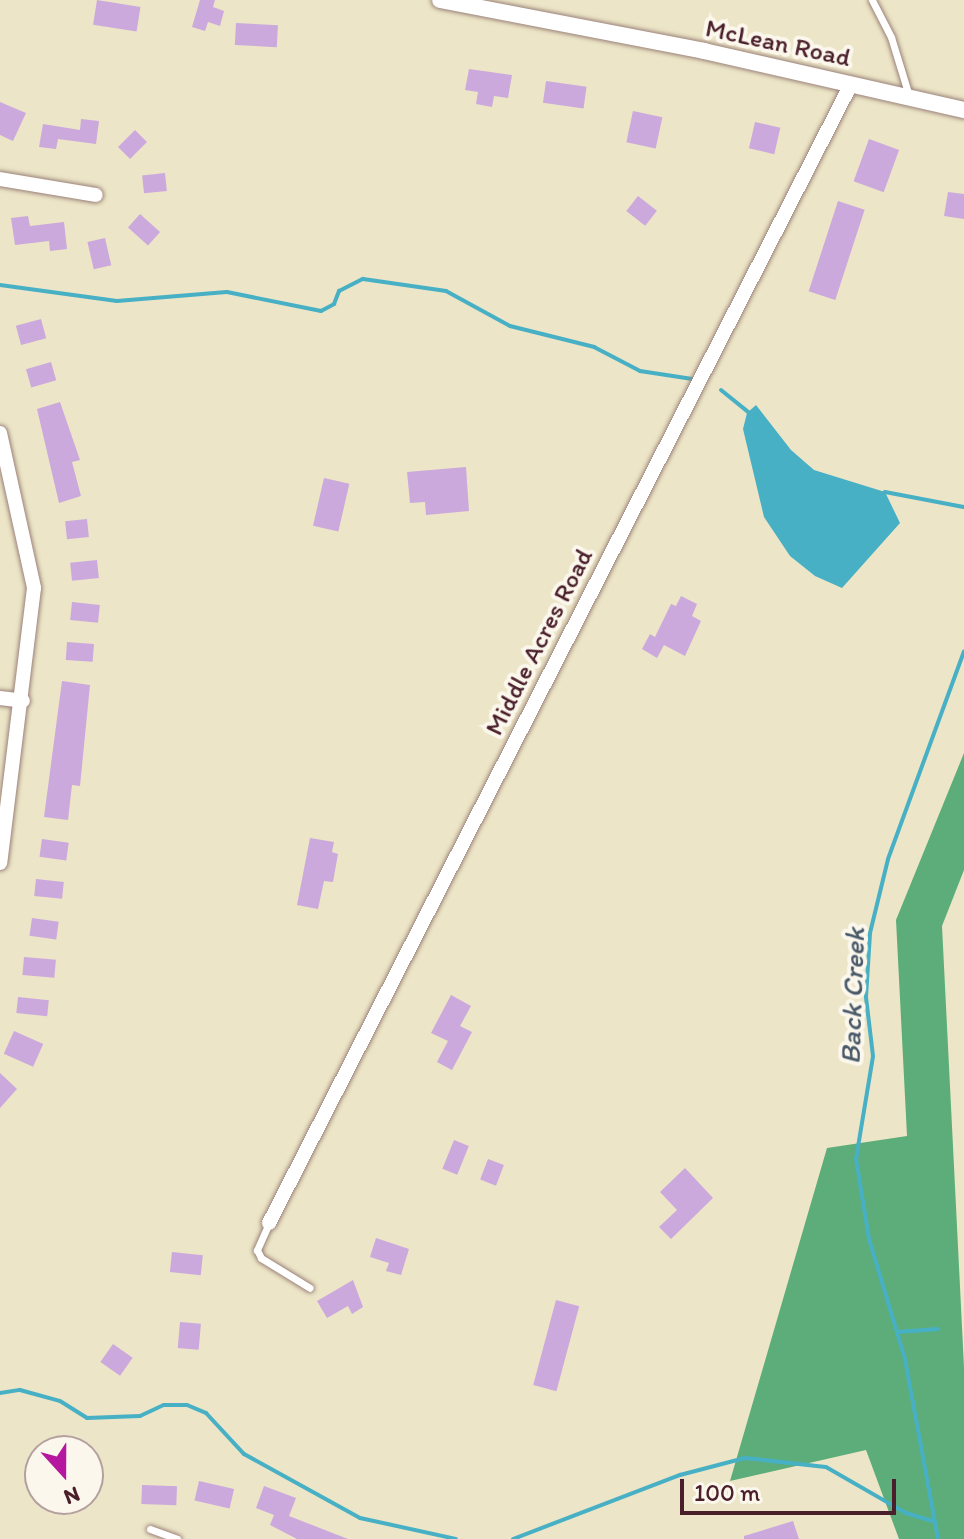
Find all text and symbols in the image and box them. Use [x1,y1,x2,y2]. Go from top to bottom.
street label: McLean Road [703,12,853,74]
street label: Middle Acres Road [478,543,600,741]
water label: Back Creek [833,927,871,1065]
north arrow [24,1435,104,1515]
scale bar [684,1463,900,1513]
text: 100 m [694,1478,760,1507]
text: N [60,1481,84,1511]

